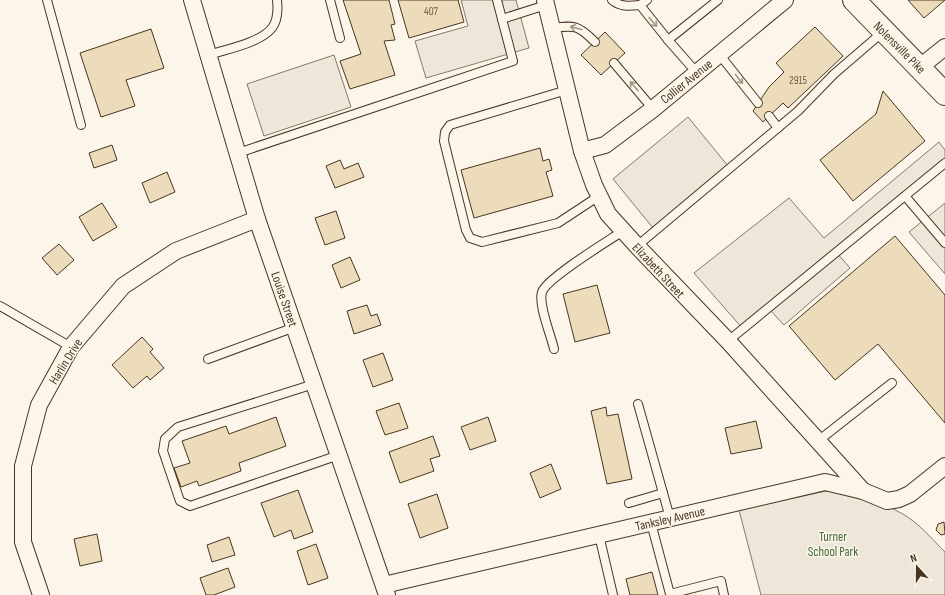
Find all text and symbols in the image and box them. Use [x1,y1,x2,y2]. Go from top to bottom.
house number: 407 [424,5,439,18]
one-way arrow [649,17,658,27]
street label: Nolensville Pike [870,18,929,77]
one-way arrow [570,24,583,31]
street label: Collier Avenue [658,56,716,107]
one-way arrow [734,73,743,84]
house number: 2915 [789,74,807,87]
one-way arrow [629,81,638,91]
street label: Elizabeth Street [629,240,688,302]
street label: Louise Street [267,270,301,329]
street label: Harlin Drive [46,336,86,387]
street label: Tanksley Avenue [634,503,707,535]
park label: Turner School Park [808,529,858,560]
north arrow [897,547,937,587]
text: N [909,551,919,565]

